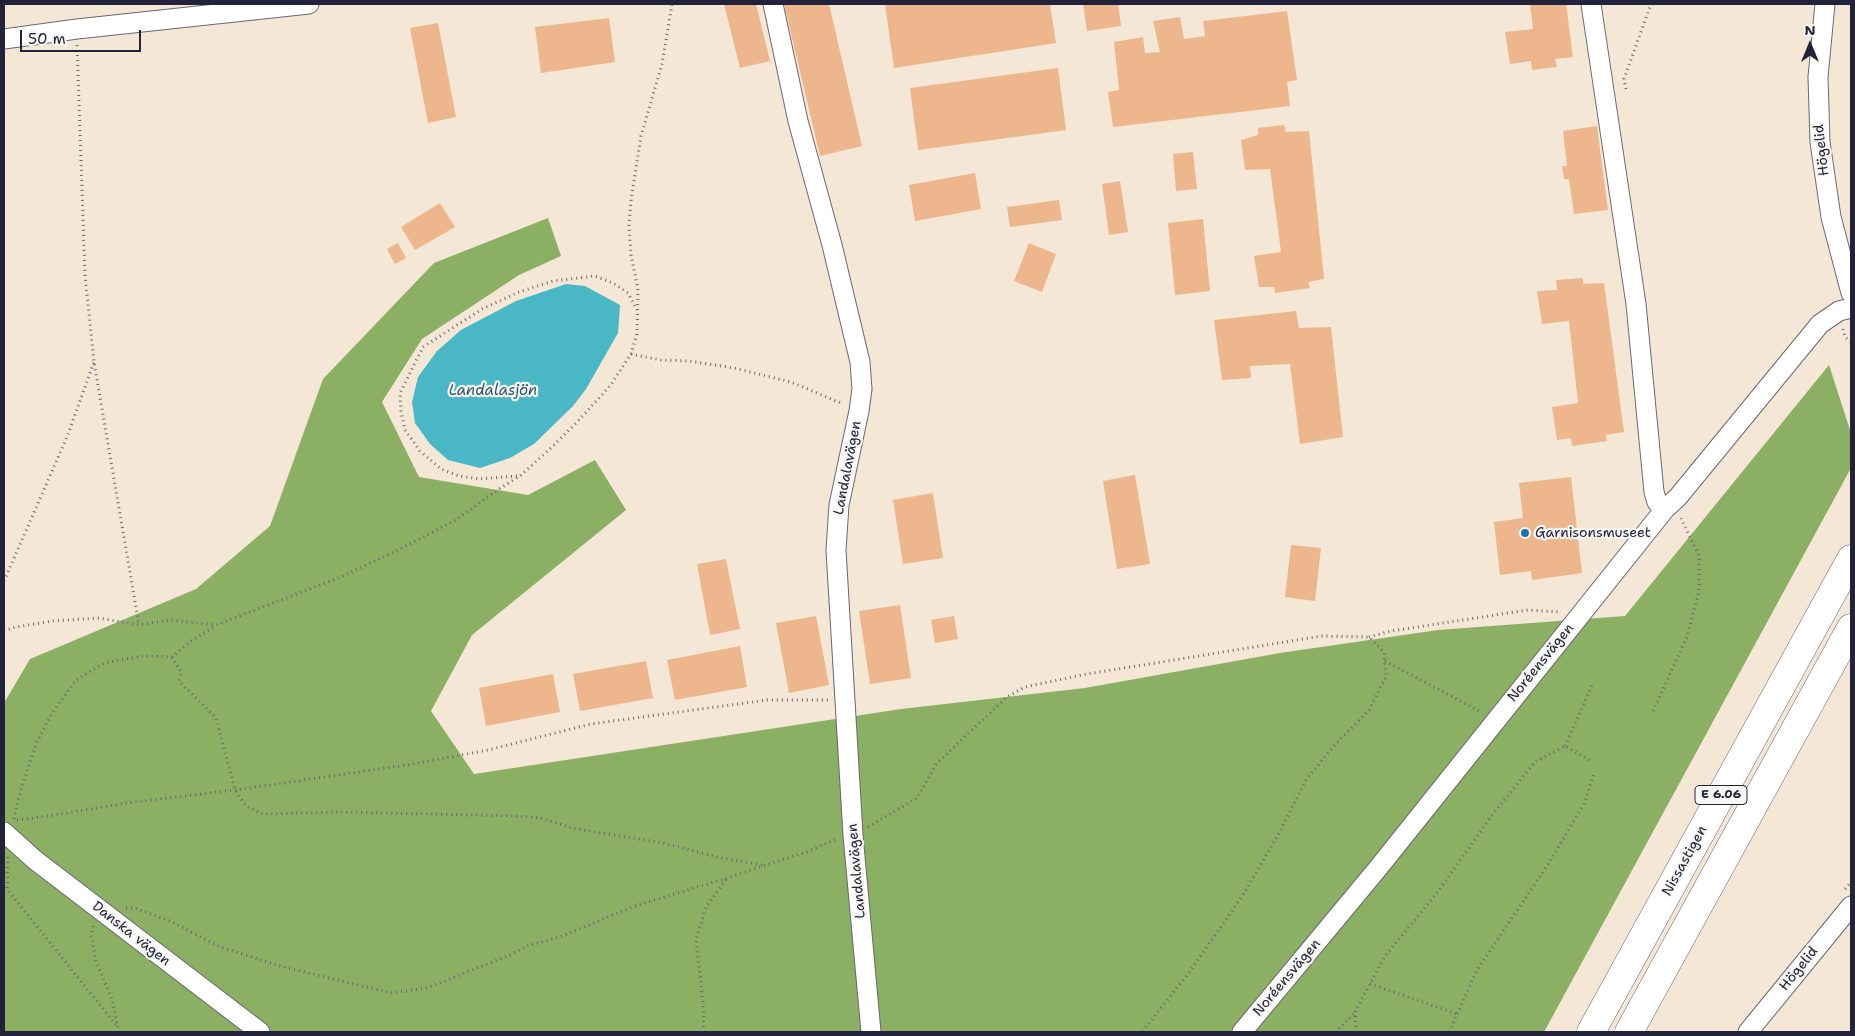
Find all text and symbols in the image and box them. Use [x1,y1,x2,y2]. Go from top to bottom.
scale bar [22,20,144,52]
north arrow [1785,20,1835,70]
text: N [1804,21,1816,39]
text: 50 m [28,29,66,49]
street label: Högelid [1811,123,1833,177]
water label: Landalasjön [449,382,537,400]
street label: Landalavägen [831,420,865,516]
place label: Garnisonsmuseet [1535,525,1651,541]
marker: Garnisonsmuseet [1519,527,1531,539]
street label: Noréensvägen [1504,620,1578,706]
road number: E 6.06 [1695,786,1747,804]
street label: Landalavägen [844,823,870,919]
street label: Nissastigen [1659,823,1711,899]
street label: Danska vägen [89,898,173,970]
street label: Noréensvägen [1250,936,1324,1020]
street label: Högelid [1776,944,1822,994]

